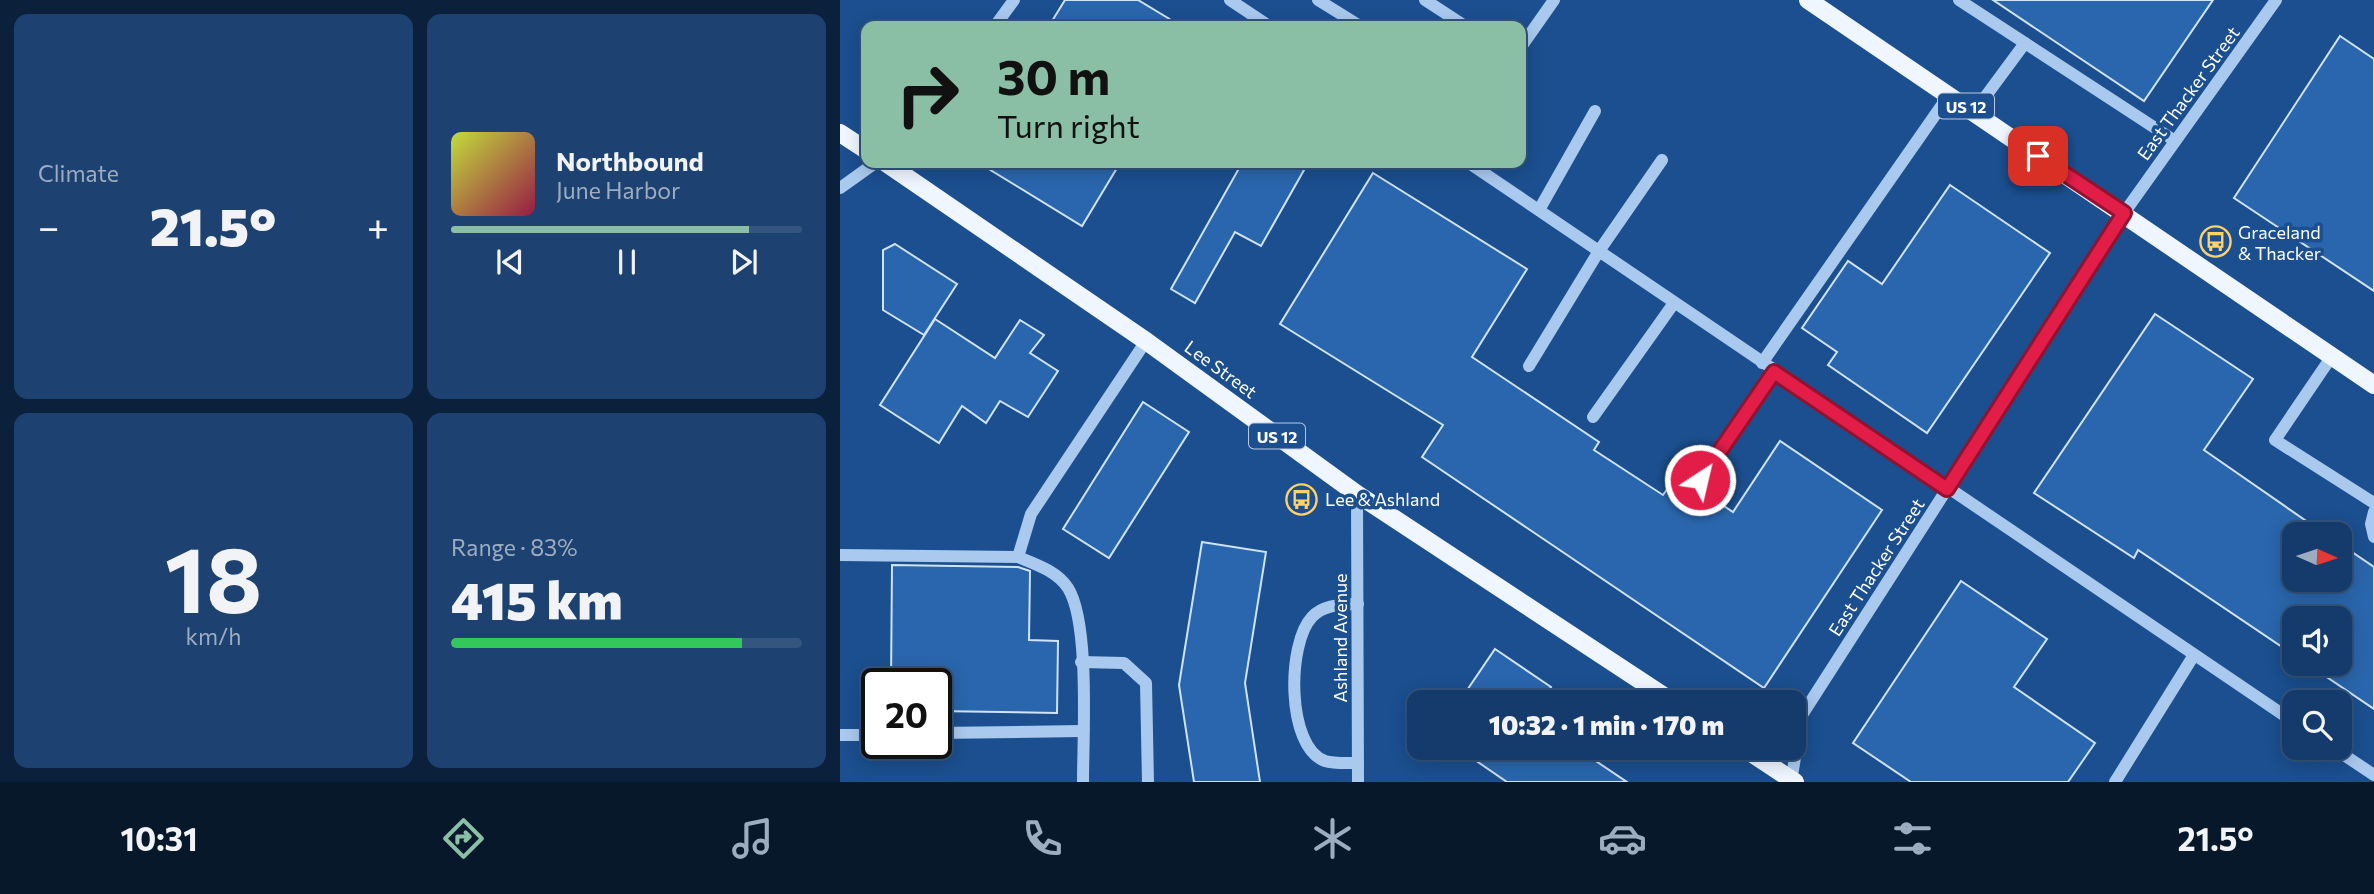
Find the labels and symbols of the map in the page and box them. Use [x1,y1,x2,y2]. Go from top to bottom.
street label: East Thacker Street [2132,22,2244,164]
road number: US 12 [1938,94,1994,118]
pin [2008,126,2068,186]
place label: Graceland & Thacker [2238,221,2321,264]
bus stop icon: Graceland & Thacker [2198,225,2232,259]
street label: Lee Street [1181,336,1261,402]
road number: US 12 [1249,424,1305,448]
position arrow [1663,443,1737,517]
bus stop icon: Lee & Ashland [1285,482,1319,516]
place label: Lee & Ashland [1325,488,1440,510]
street label: East Thacker Street [1823,494,1929,640]
north arrow [2282,522,2352,592]
street label: Ashland Avenue [1329,573,1351,703]
speed limit sign: 20 [861,668,952,759]

